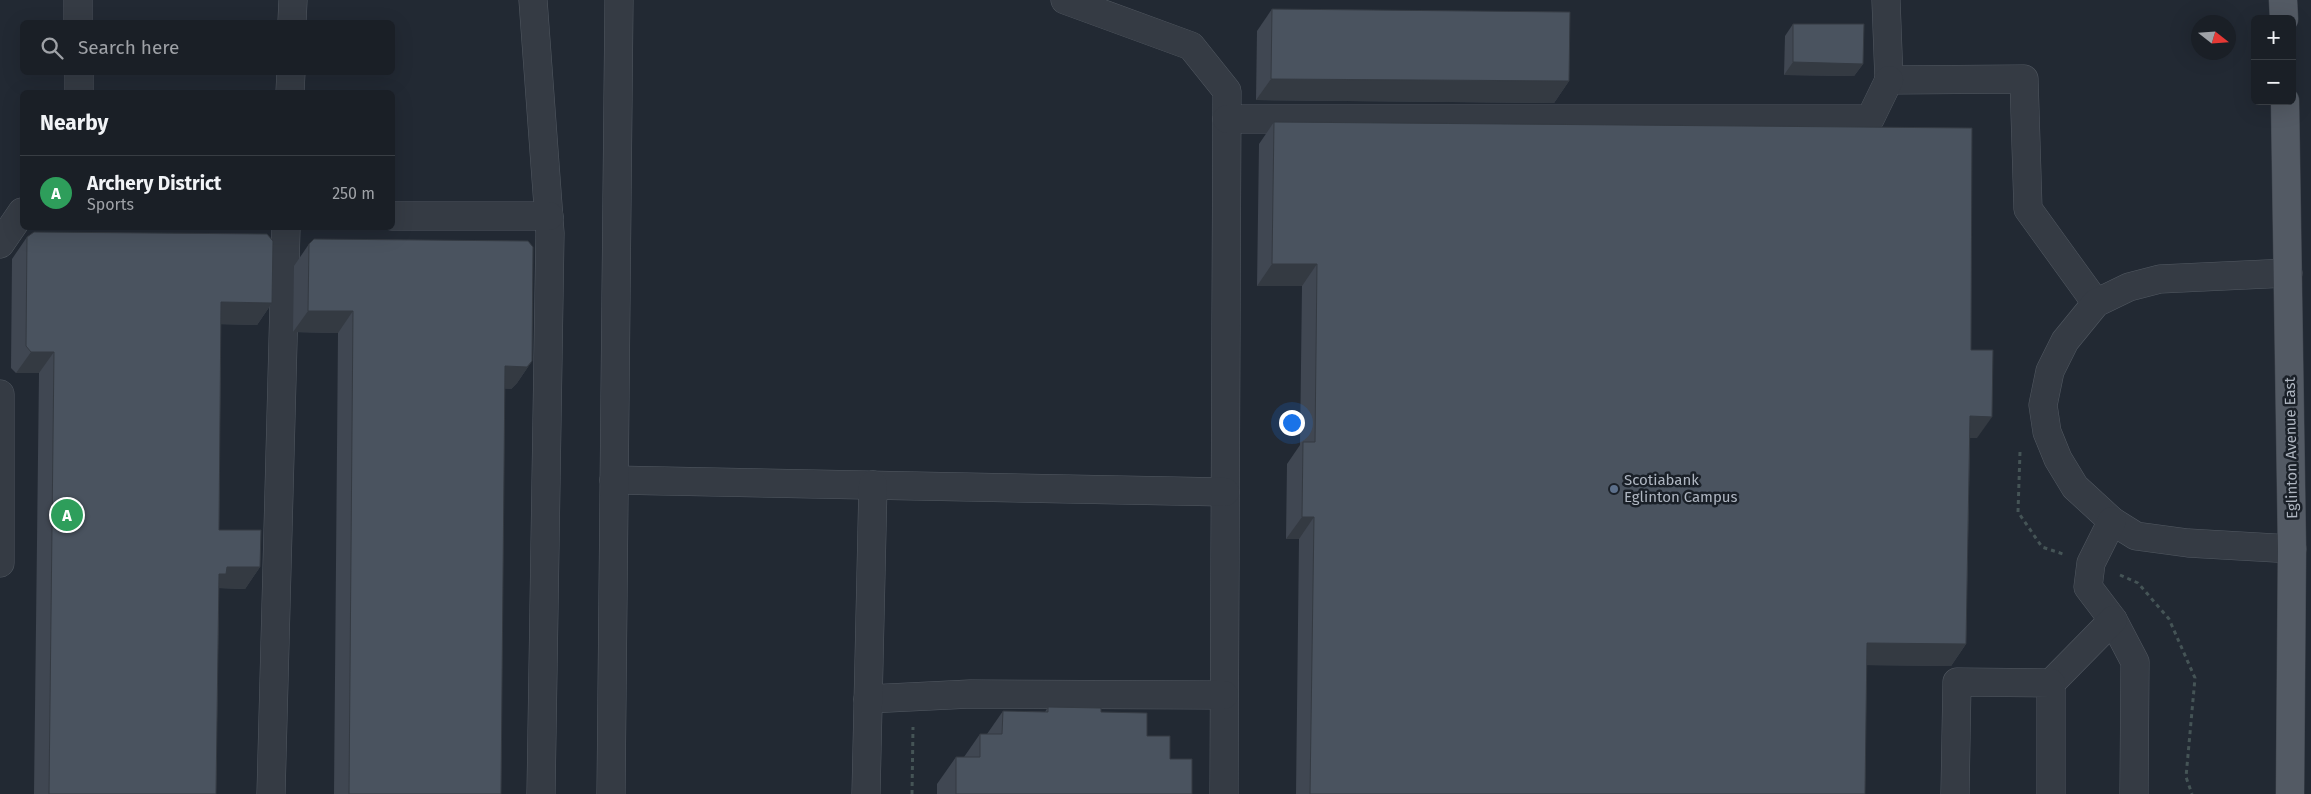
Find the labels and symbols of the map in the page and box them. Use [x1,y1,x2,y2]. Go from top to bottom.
north arrow [2191,15,2236,60]
street label: Eglinton Avenue East [2281,376,2301,519]
your location [1279,410,1305,436]
place label: Scotiabank Eglinton Campus [1624,471,1738,506]
marker: Scotiabank Eglinton Campus [1608,483,1620,495]
pin: A [51,496,83,534]

